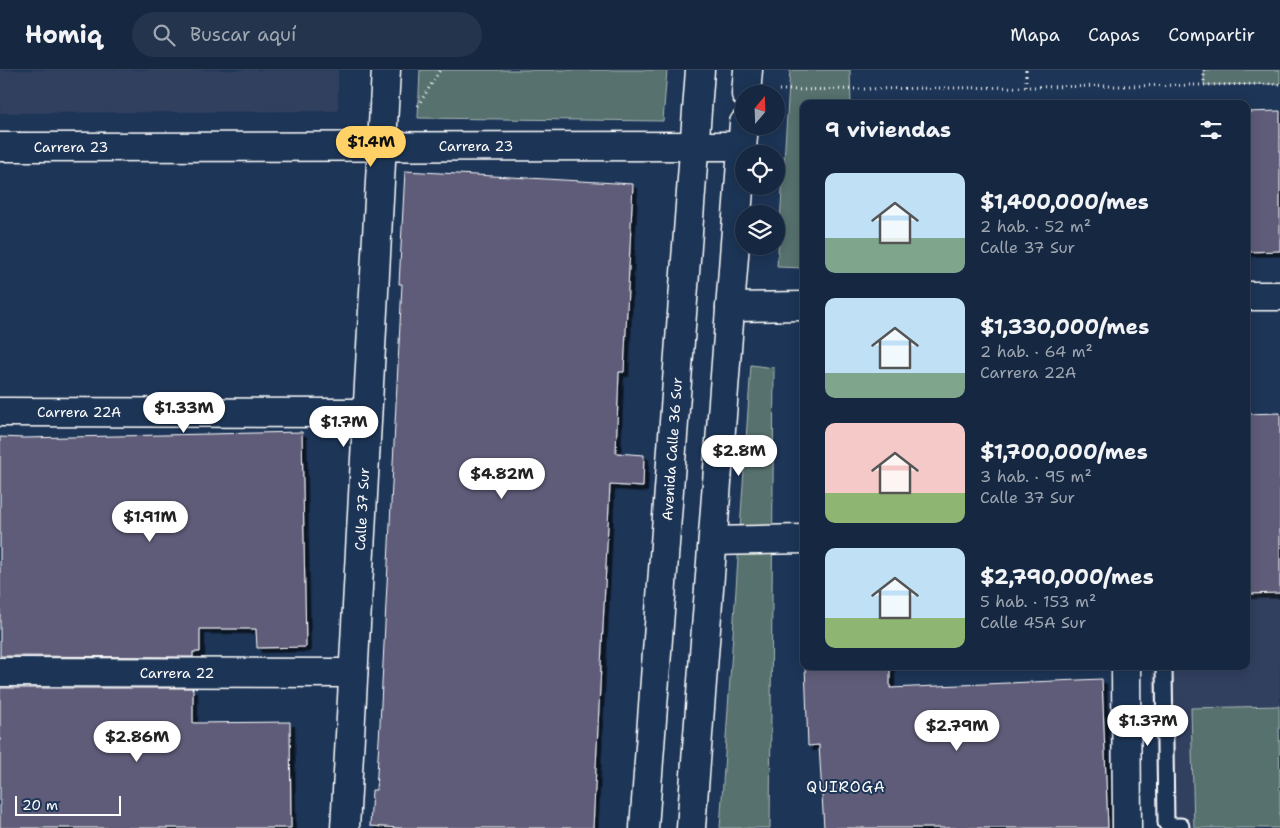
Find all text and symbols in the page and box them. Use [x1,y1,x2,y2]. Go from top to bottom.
search box [132,12,482,57]
text: Homiq [25,19,102,51]
icon: search [150,21,178,49]
text: Buscar aquí [190,22,296,47]
text: Mapa [1010,23,1060,47]
text: Capas [1088,23,1140,47]
text: Compartir [1168,23,1255,47]
north arrow [735,85,785,135]
map controls [735,85,785,255]
text: 9 viviendas [825,116,951,144]
icon: filters [1197,116,1225,144]
pin: $1.4M [336,126,406,168]
text: $1.4M [347,131,395,152]
street label: Carrera 23 [439,137,513,155]
street label: Carrera 23 [34,138,108,156]
button: locate [735,145,785,195]
text: $1,400,000/mes [980,188,1149,216]
icon: home [865,193,925,253]
button: layers [735,205,785,255]
text: 2 hab. · 52 m² [980,216,1091,237]
text: Calle 37 Sur [980,237,1075,258]
text: $1,330,000/mes [980,313,1149,341]
icon: home [865,318,925,378]
text: 2 hab. · 64 m² [980,341,1093,362]
text: Carrera 22A [980,362,1076,383]
street label: Avenida Calle 36 Sur [658,376,686,521]
pin: $1.33M [143,392,225,434]
text: $1.33M [154,397,214,418]
street label: Carrera 22A [37,403,121,421]
pin: $1.7M [309,406,379,448]
text: $1.7M [320,411,368,432]
pin: $2.8M [704,434,774,477]
text: $1,700,000/mes [980,438,1148,466]
text: $2.8M [712,440,766,461]
icon: home [865,443,925,503]
pin: $4.82M [461,458,543,500]
text: $4.82M [470,463,534,484]
text: 3 hab. · 95 m² [980,466,1092,487]
street label: Calle 37 Sur [351,467,373,551]
text: Calle 37 Sur [980,487,1075,508]
pin: $1.91M [109,500,191,543]
text: $1.91M [123,506,177,527]
text: $2,790,000/mes [980,563,1154,591]
icon: home [865,568,925,628]
text: 5 hab. · 153 m² [980,591,1096,612]
text: Calle 45A Sur [980,612,1086,633]
street label: Carrera 22 [140,664,214,682]
pin: $1.37M [1107,704,1189,747]
pin: $2.79M [916,710,998,752]
text: $1.37M [1118,710,1178,731]
text: $2.79M [925,715,989,736]
pin: $2.86M [96,720,178,763]
text: $2.86M [105,726,169,747]
district label: QUIROGA [806,777,886,797]
scale bar [15,793,121,816]
text: 20 m [22,796,58,814]

